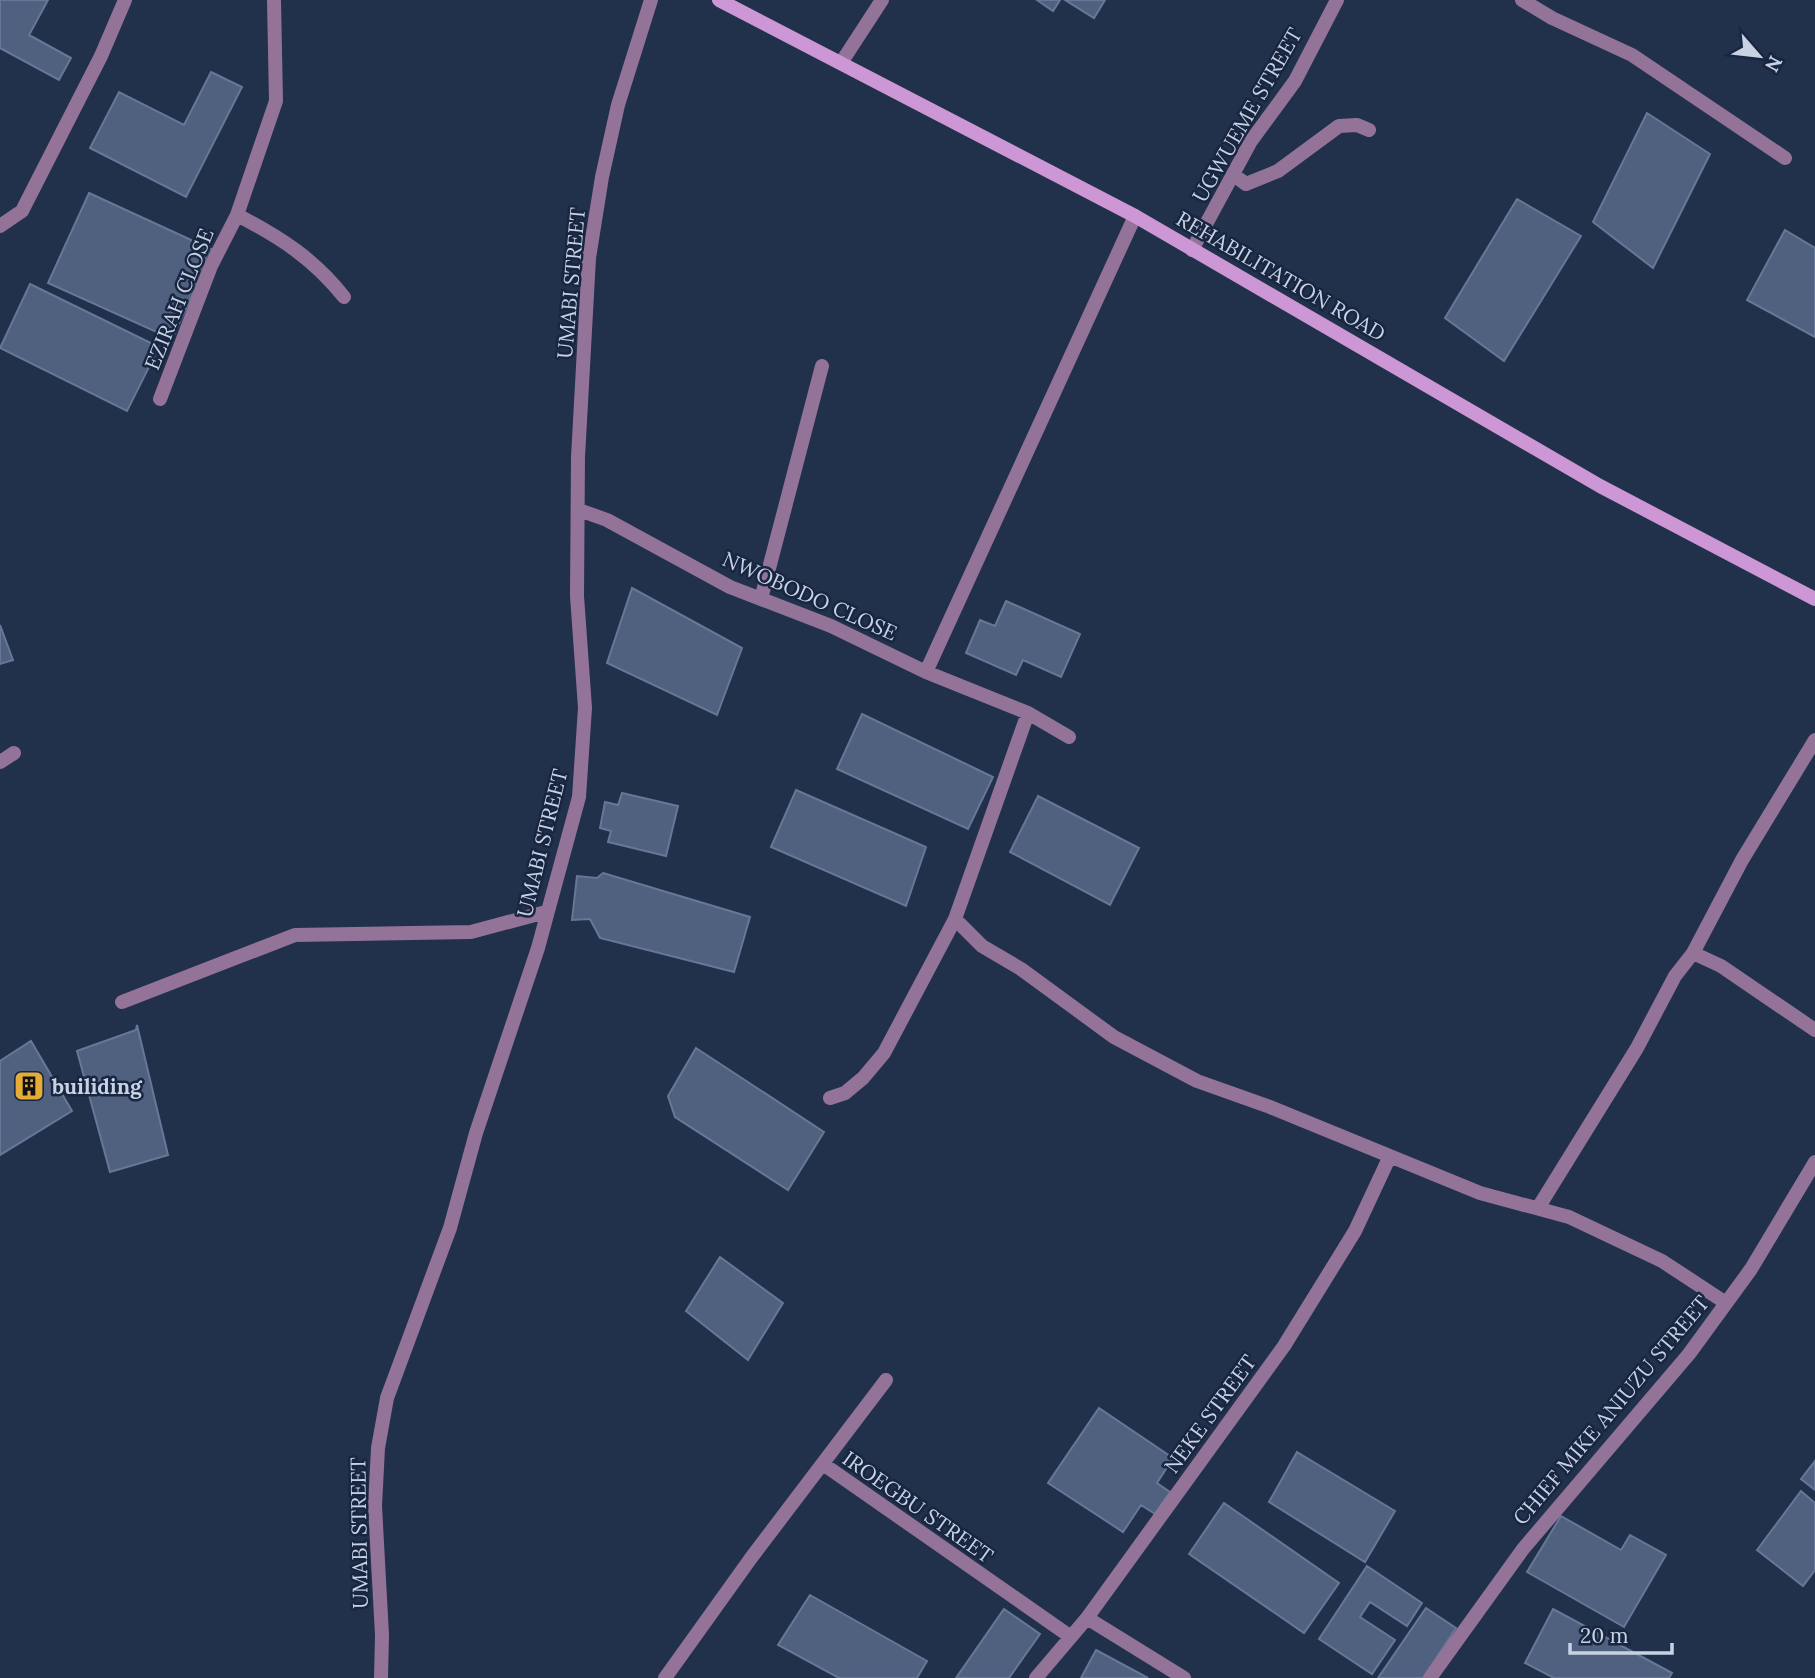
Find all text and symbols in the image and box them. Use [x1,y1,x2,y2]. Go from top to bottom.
north arrow [1724,21,1794,91]
street label: UGWUEME STREET [1186,23,1308,207]
text: N [1760,52,1788,76]
street label: REHABILITATION ROAD [1172,205,1390,347]
street label: UMABI STREET [551,206,591,360]
street label: EZIRAH CLOSE [138,224,220,374]
street label: NWOBODO CLOSE [718,545,902,647]
street label: UMABI STREET [511,766,573,920]
building icon: builiding [12,1069,46,1103]
place label: builiding [51,1073,143,1100]
street label: CHIEF MIKE ANIUZU STREET [1507,1290,1715,1530]
street label: NEKE STREET [1158,1349,1262,1479]
street label: IROEGBU STREET [837,1445,999,1569]
street label: UMABI STREET [344,1457,374,1609]
scale bar [1570,1612,1672,1656]
text: 20 m [1580,1622,1629,1649]

